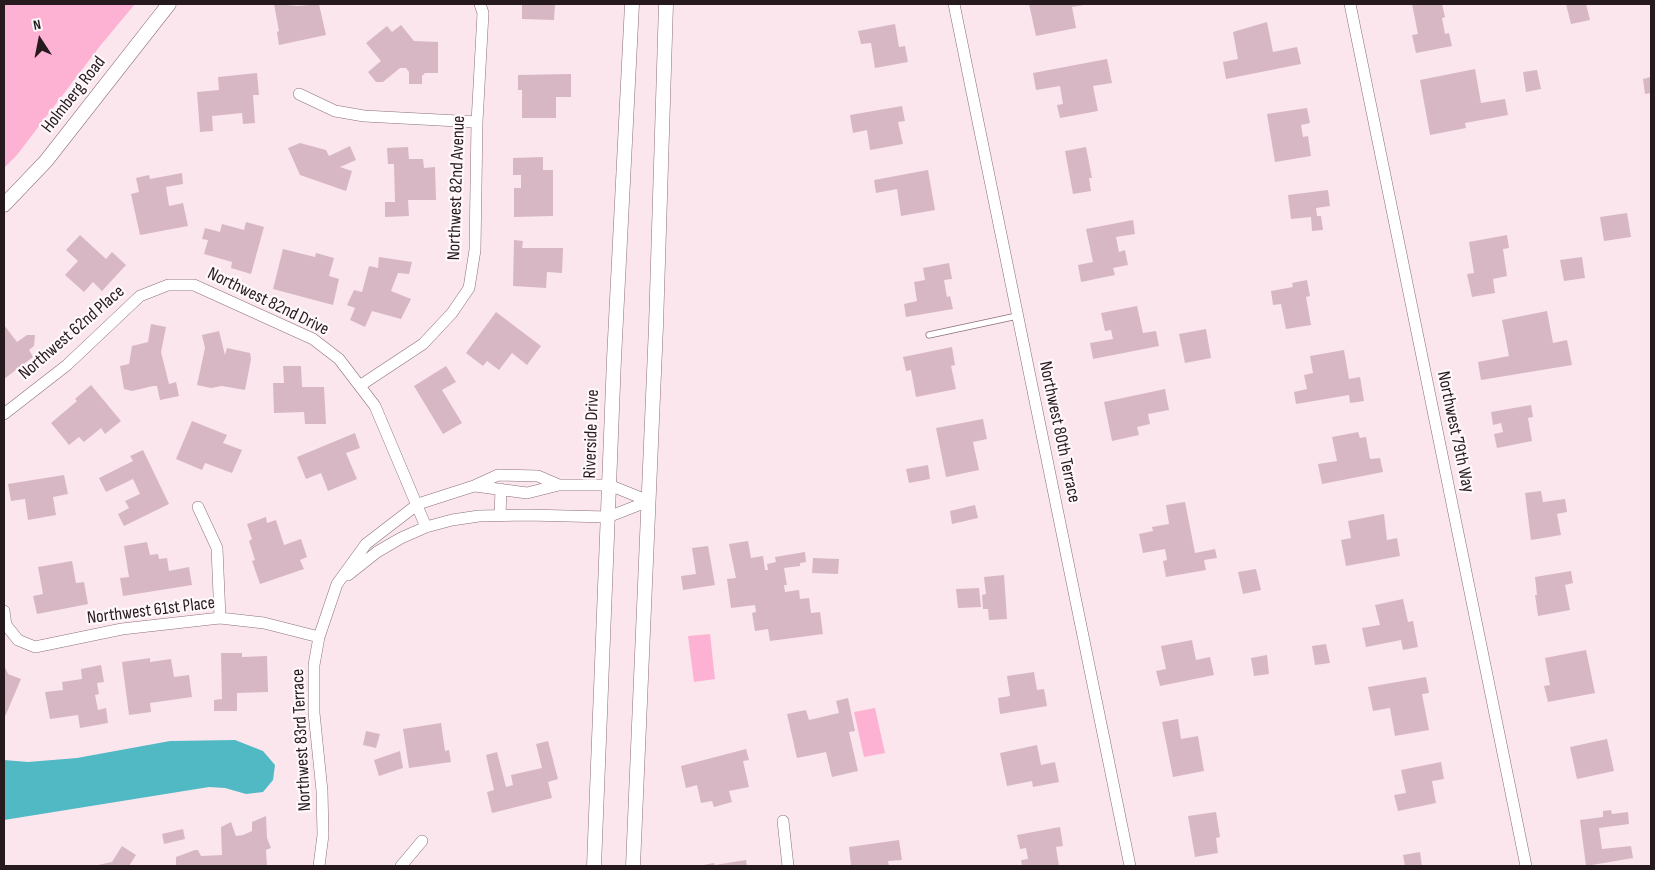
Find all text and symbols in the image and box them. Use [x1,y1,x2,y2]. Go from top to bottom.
north arrow [15,15,65,65]
text: N [32,16,42,34]
street label: Holmberg Road [37,53,111,137]
street label: Northwest 82nd Avenue [444,115,470,261]
street label: Northwest 82nd Drive [204,263,332,341]
street label: Northwest 62nd Place [15,281,129,385]
street label: Northwest 80th Terrace [1033,359,1085,505]
street label: Northwest 79th Way [1432,369,1478,495]
street label: Riverside Drive [580,389,604,479]
street label: Northwest 61st Place [86,592,216,630]
street label: Northwest 83rd Terrace [287,668,317,812]

